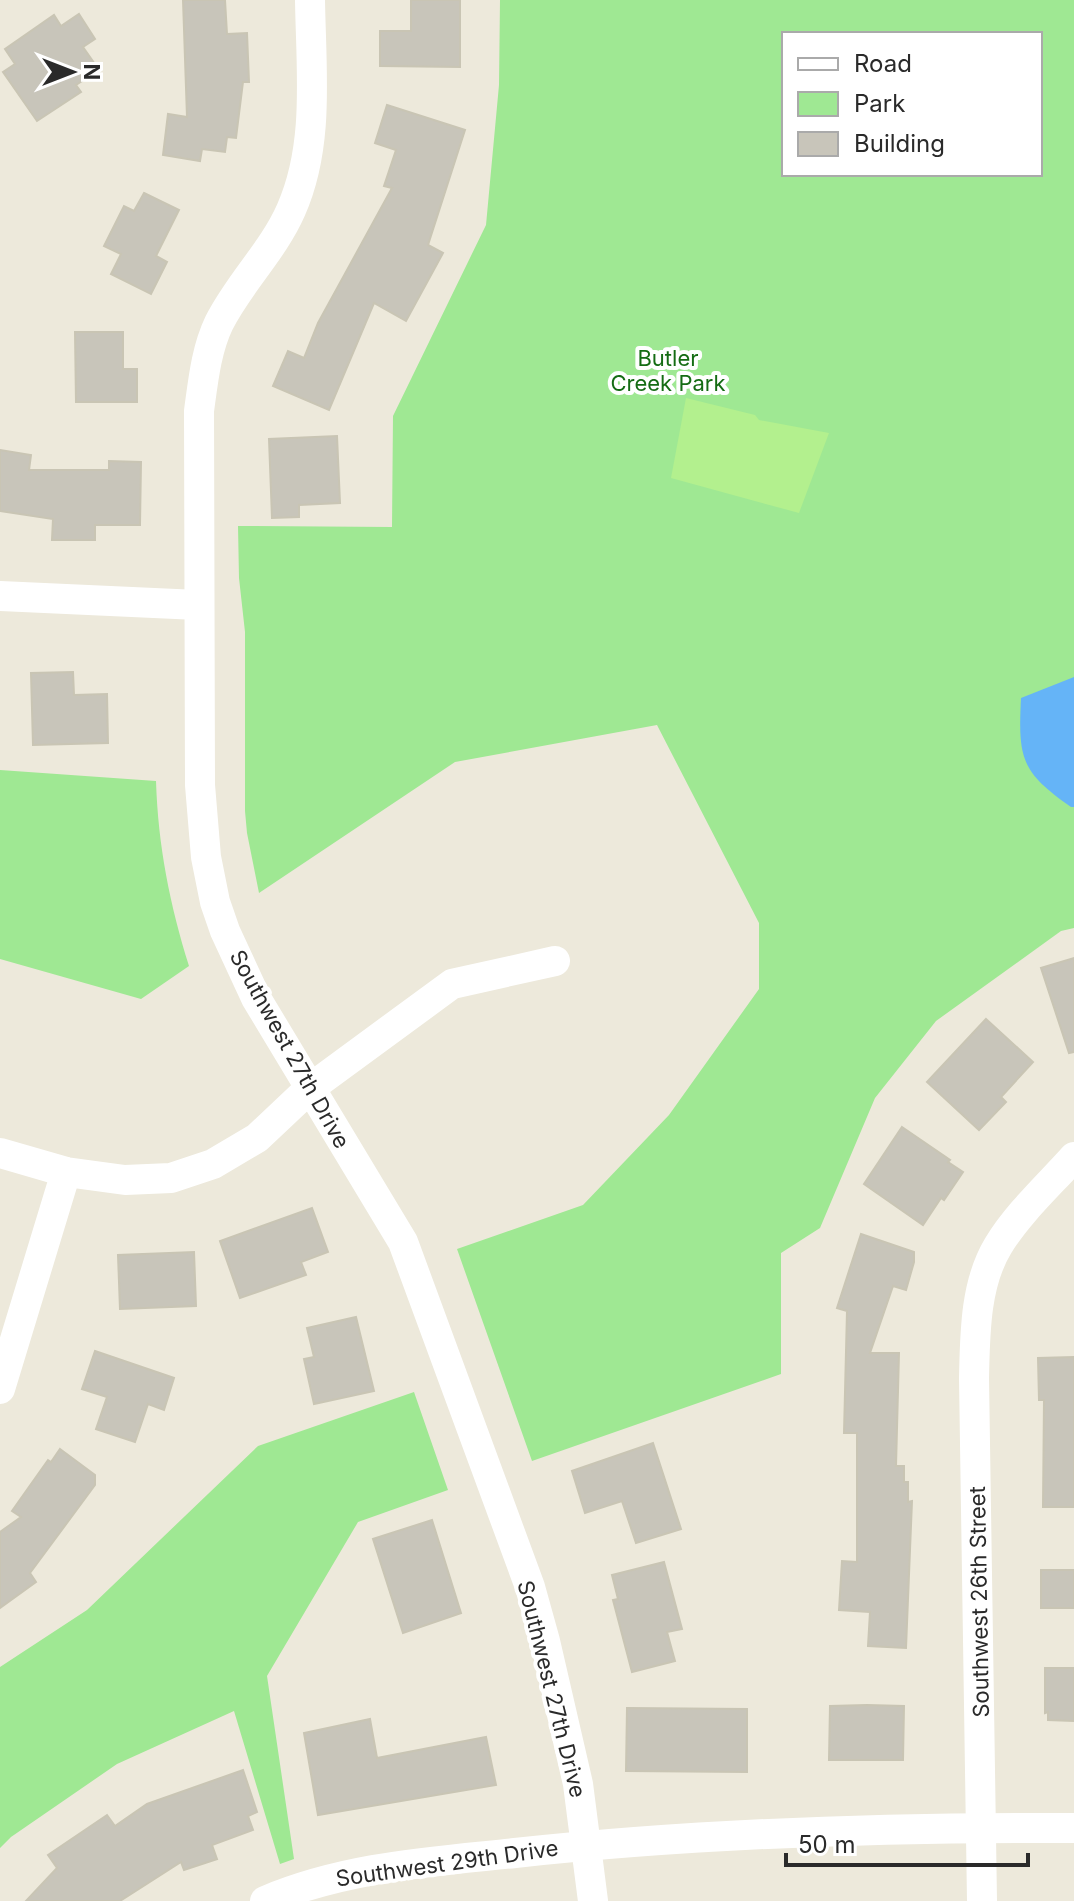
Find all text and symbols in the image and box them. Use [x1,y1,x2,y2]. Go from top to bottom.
north arrow [32,32,112,112]
legend [782,32,1042,176]
text: Road [854,49,912,78]
text: N [79,64,105,80]
text: Park [854,89,905,118]
text: Building [854,129,945,158]
park label: Butler Creek Park [610,345,726,396]
street label: Southwest 27th Drive [225,945,355,1153]
street label: Southwest 26th Street [964,1486,994,1718]
street label: Southwest 27th Drive [512,1578,592,1800]
scale bar [786,1817,1028,1867]
text: 50 m [798,1830,856,1859]
street label: Southwest 29th Drive [334,1835,560,1891]

